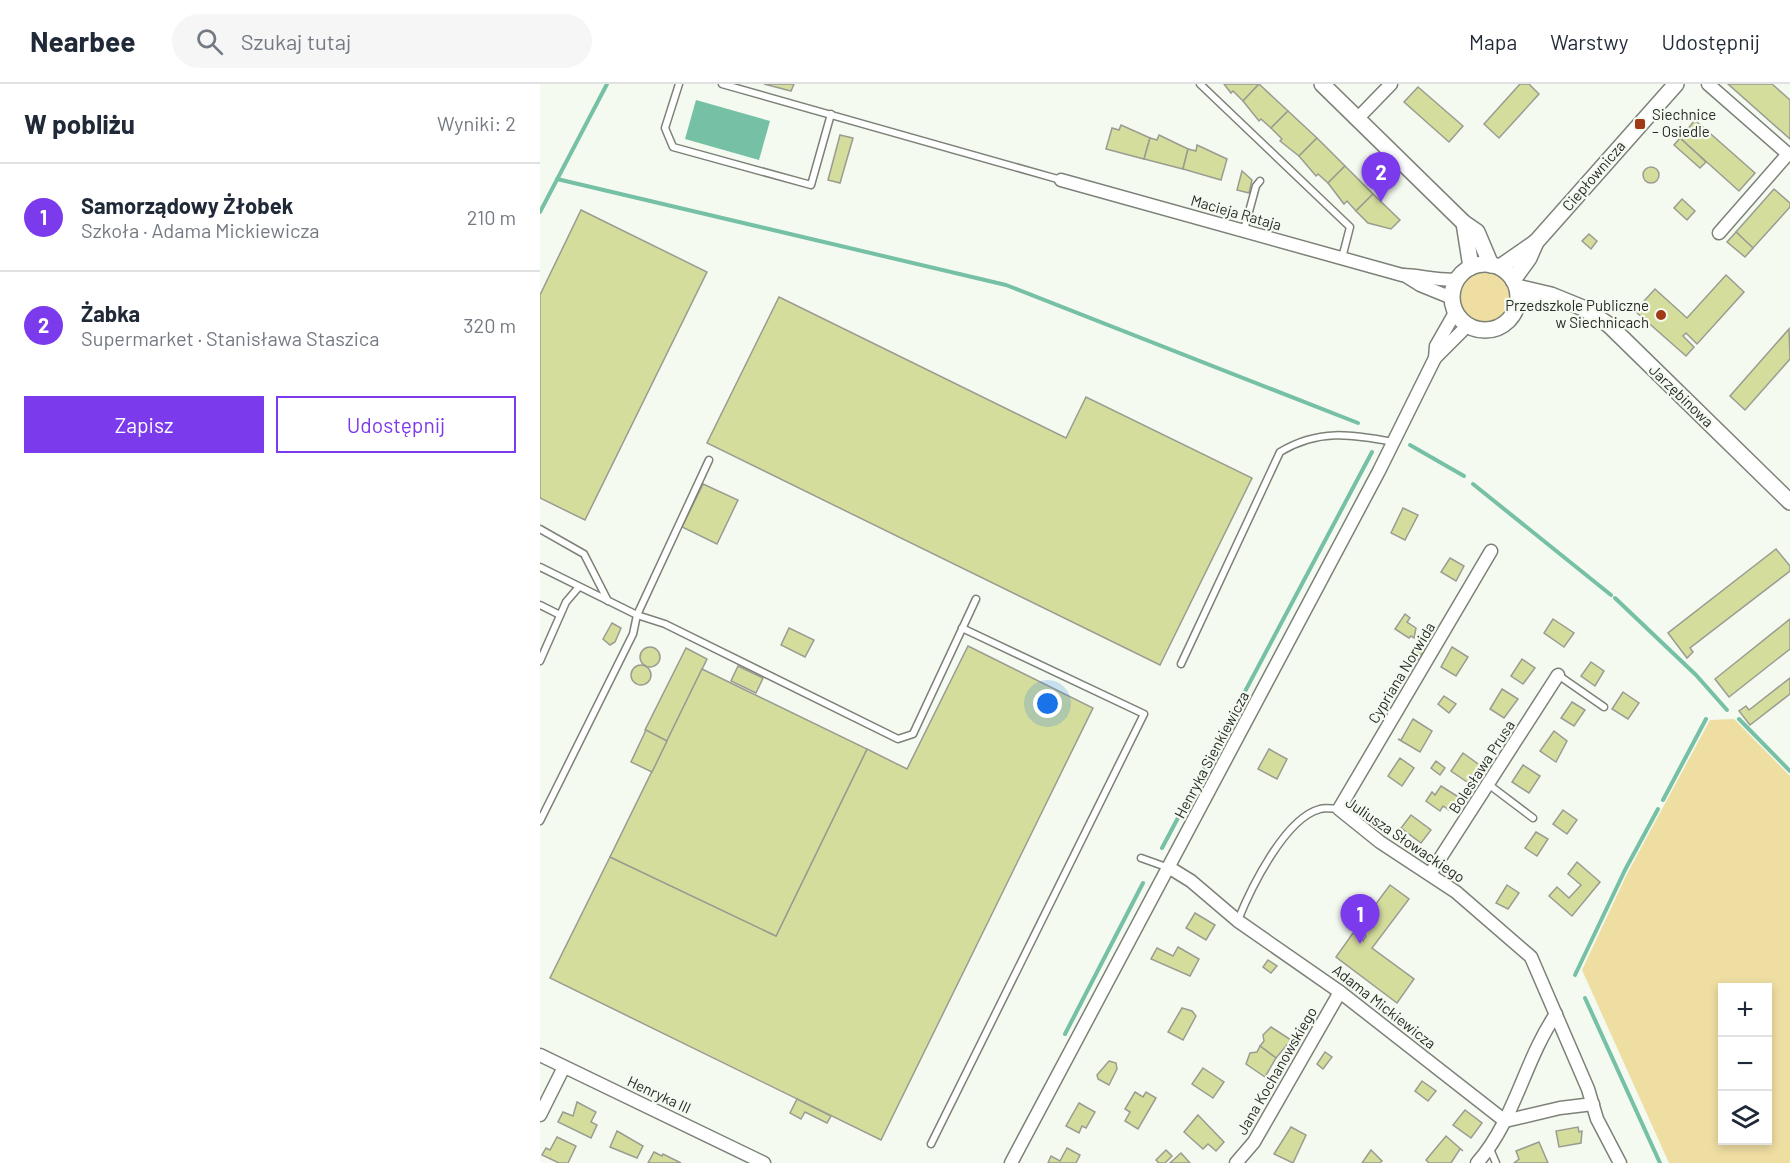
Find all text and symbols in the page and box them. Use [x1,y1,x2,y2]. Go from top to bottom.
search box [172,14,592,68]
text: Nearbee [30,24,136,58]
icon: search [193,25,226,58]
text: Szukaj tutaj [241,28,351,54]
text: Mapa [1469,29,1517,54]
text: Warstwy [1550,29,1628,54]
text: Udostępnij [1661,29,1760,54]
place label: Siechnice – Osiedle [1652,105,1716,140]
text: W pobliżu [24,108,135,139]
text: Wyniki: 2 [437,111,516,135]
marker: Siechnice – Osiedle [1633,117,1647,131]
street label: Ciepłownicza [1558,137,1629,214]
pin: 2 [1362,152,1400,202]
street label: Macieja Rataja [1189,190,1284,234]
text: Samorządowy Żłobek [81,192,293,218]
text: 1 [40,205,47,229]
text: 210 m [467,205,516,229]
text: Szkoła · Adama Mickiewicza [81,218,320,242]
place label: Przedszkole Publiczne w Siechnicach [1505,296,1649,331]
text: Żabka [81,300,140,326]
marker: Przedszkole Publiczne w Siechnicach [1654,308,1668,322]
text: 2 [38,313,49,337]
text: 320 m [463,313,516,337]
text: Supermarket · Stanisława Staszica [81,326,379,350]
street label: Jarzębinowa [1646,360,1718,430]
button: Zapisz [24,396,264,453]
button: Udostępnij [276,396,516,453]
street label: Cypriana Norwida [1364,619,1438,726]
street label: Henryka Sienkiewicza [1170,688,1252,821]
your location [1033,689,1062,718]
street label: Bolesława Prusa [1444,717,1518,816]
street label: Juliusza Słowackiego [1343,793,1469,886]
pin: 1 [1340,894,1380,944]
street label: Adama Mickiewicza [1329,960,1440,1052]
map controls [1718,983,1772,1145]
button: + [1718,983,1772,1037]
street label: Jana Kochanowskiego [1232,1003,1320,1138]
button: − [1718,1037,1772,1091]
street label: Henryka III [625,1071,694,1117]
button: layers [1718,1091,1772,1145]

